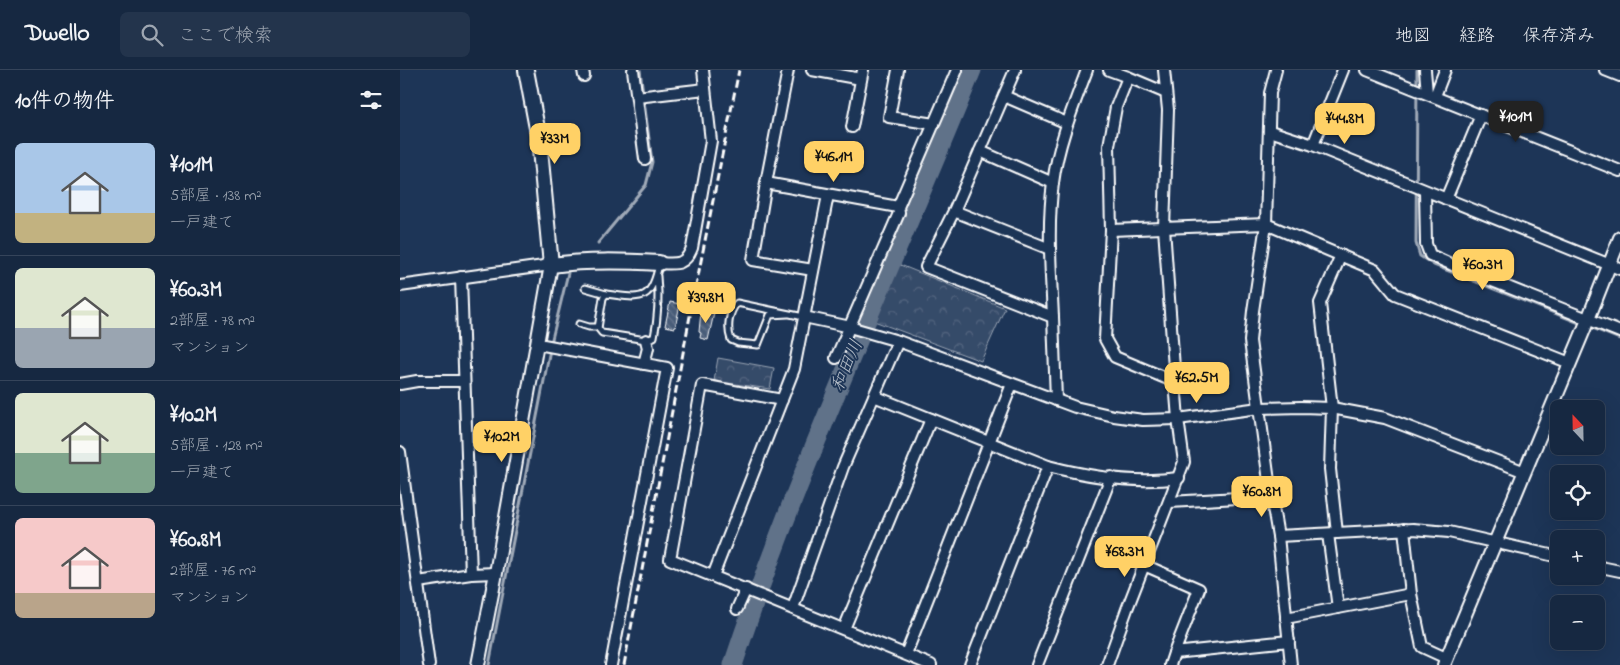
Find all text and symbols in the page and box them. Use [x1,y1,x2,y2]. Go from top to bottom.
search box [120,12,470,57]
text: Dwello [25,17,90,52]
icon: search [138,21,166,49]
text: ここで検索 [178,23,273,50]
text: 地図 [1395,24,1431,50]
text: 経路 [1459,24,1495,50]
text: 保存済み [1523,24,1595,50]
icon: filters [357,86,385,114]
text: 10件の物件 [15,87,115,117]
pin: ¥101M [1481,100,1551,143]
pin: ¥44.8M [1304,102,1386,145]
text: ¥101M [1499,105,1533,129]
text: ¥44.8M [1326,107,1364,131]
pin: ¥33M [525,122,585,165]
text: ¥33M [540,127,570,151]
pin: ¥46.1M [793,140,875,183]
text: ¥46.1M [815,145,853,169]
text: ¥101M [170,151,213,181]
icon: home [55,163,115,223]
text: 5部屋 · 138 m² [170,184,261,208]
text: 一戸建て [170,211,234,235]
pin: ¥60.3M [1442,248,1524,291]
text: ¥60.3M [1463,253,1503,277]
text: ¥60.3M [170,276,222,306]
pin: ¥39.8M [665,282,747,324]
text: ¥39.8M [688,286,724,310]
icon: home [55,288,115,348]
text: 2部屋 · 78 m² [170,309,255,333]
text: マンション [170,336,249,360]
water label: 和田川 [825,336,871,396]
pin: ¥62.5M [1156,362,1238,404]
text: ¥62.5M [1175,366,1219,390]
north arrow [1550,400,1605,455]
map controls [1550,400,1605,650]
text: ¥102M [170,401,217,431]
icon: home [55,413,115,473]
pin: ¥102M [467,420,537,463]
text: ¥102M [484,425,520,449]
text: 5部屋 · 128 m² [170,434,263,458]
text: 一戸建て [170,461,234,485]
button: locate [1550,465,1605,520]
pin: ¥60.8M [1221,476,1303,518]
text: ¥60.8M [1242,480,1282,504]
text: ¥60.8M [170,526,221,556]
button: + [1550,530,1605,585]
pin: ¥68.3M [1084,536,1166,578]
icon: home [55,538,115,598]
text: ¥68.3M [1106,540,1144,564]
text: 2部屋 · 76 m² [170,559,256,583]
text: マンション [170,586,249,610]
button: − [1550,595,1605,650]

